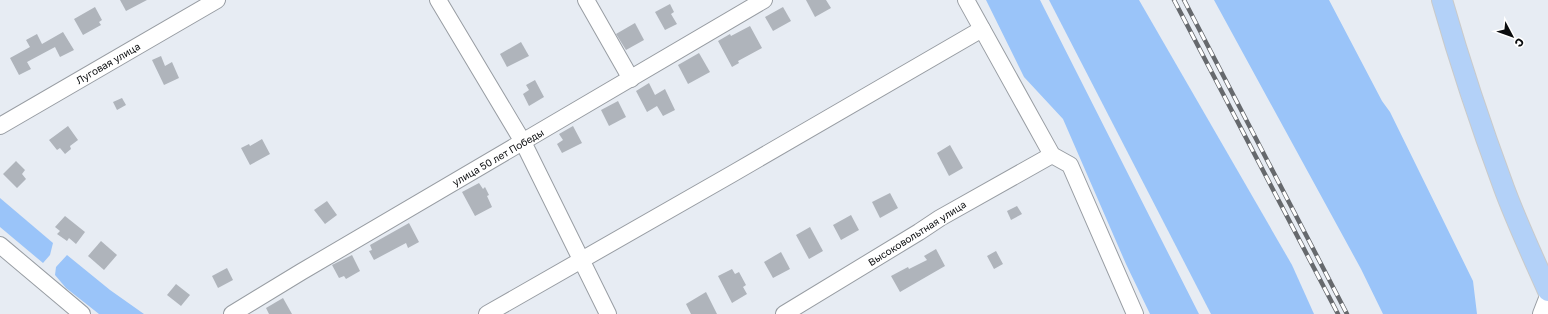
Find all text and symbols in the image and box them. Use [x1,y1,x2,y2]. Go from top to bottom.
north arrow [1492,16,1532,56]
text: С [1512,36,1527,50]
street label: Луговая улица [74,40,142,86]
street label: улица 50 лет Победы [450,126,546,188]
street label: Высоковольтная улица [866,198,968,268]

